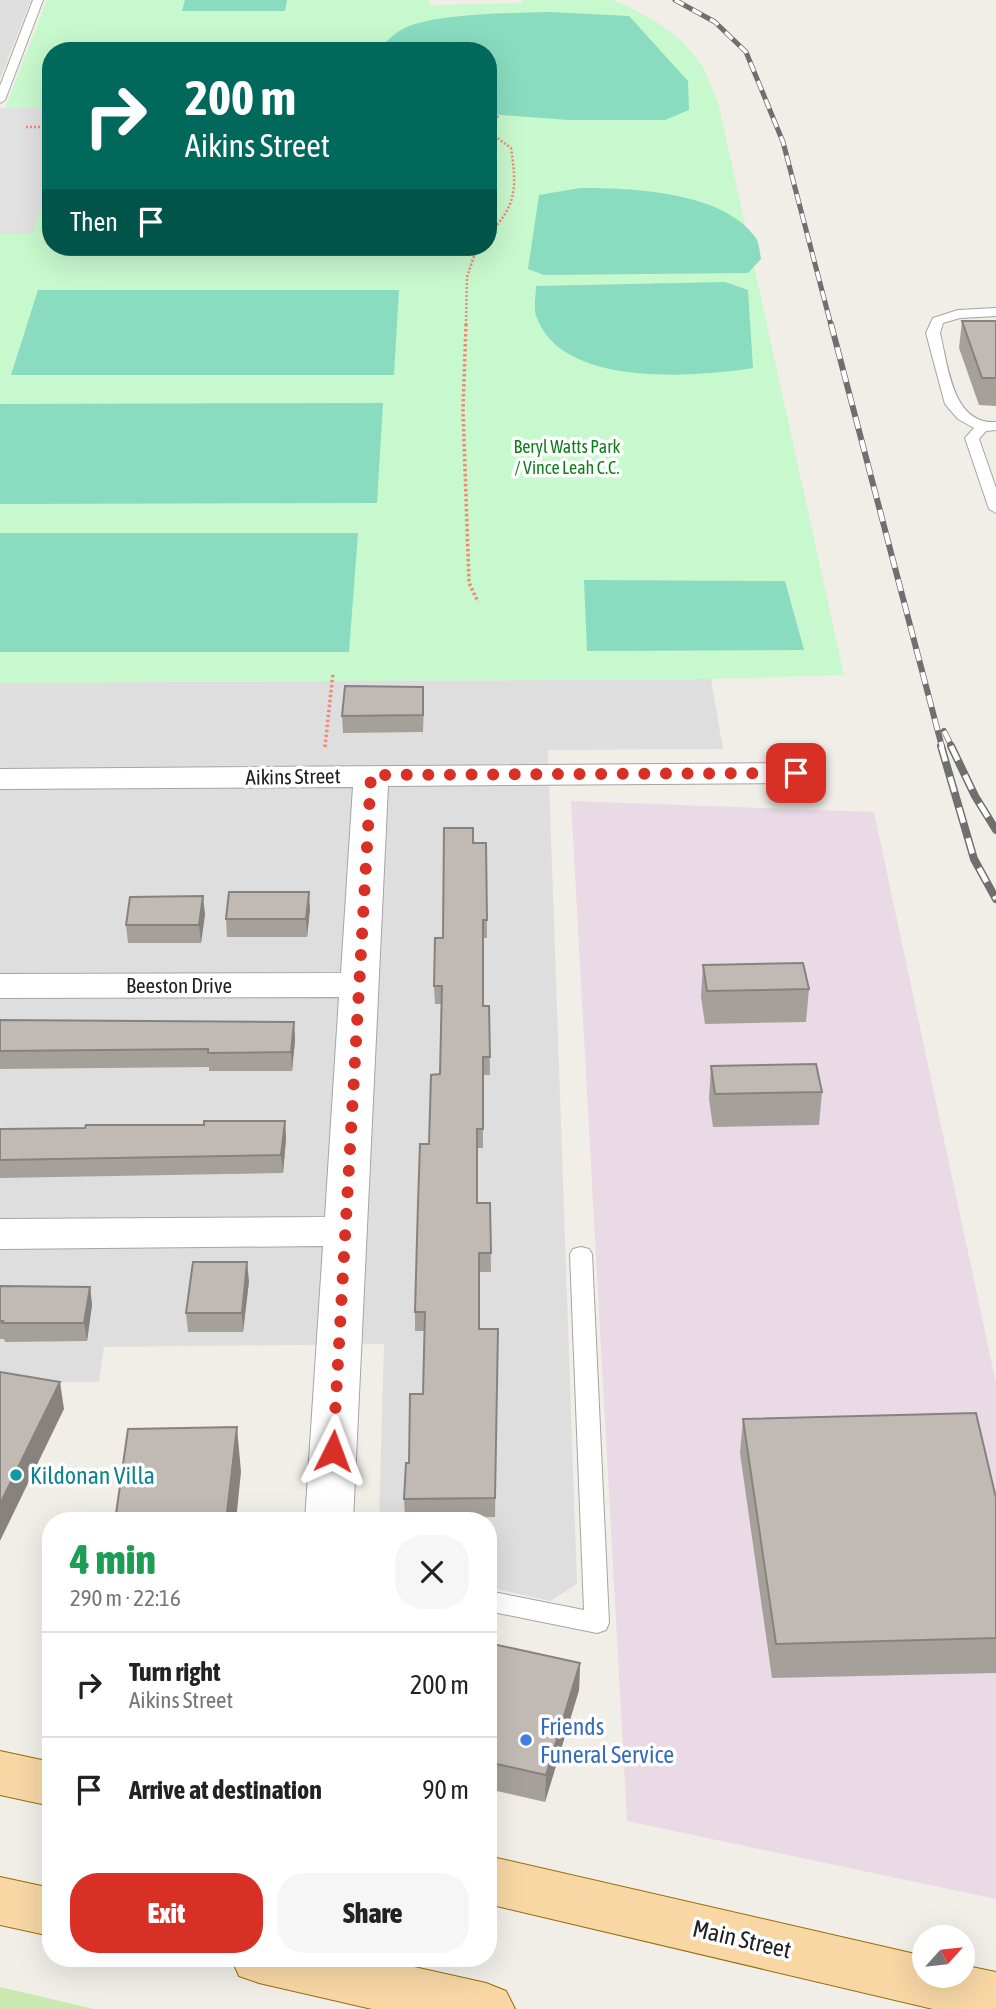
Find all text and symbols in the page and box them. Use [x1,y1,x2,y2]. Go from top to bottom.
text: 200 m [185,69,296,125]
icon: right [70,70,161,161]
text: Aikins Street [185,127,330,164]
icon: arrive [132,203,170,241]
text: Then [70,207,118,237]
park label: Beryl Watts Park / Vince Leah C.C. [514,436,620,478]
pin [766,743,826,803]
icon: arrive [777,754,815,792]
street label: Aikins Street [245,763,341,789]
street label: Beeston Drive [126,973,232,997]
position arrow [296,1414,370,1488]
place label: Kildonan Villa [30,1462,155,1489]
marker: Kildonan Villa [8,1467,24,1483]
text: 4 min [70,1535,156,1583]
button: close [395,1535,469,1609]
text: 290 m · 22:16 [70,1585,181,1611]
text: Turn right [129,1657,220,1687]
icon: right [70,1666,108,1704]
text: 200 m [410,1670,469,1700]
text: Aikins Street [129,1687,233,1713]
place label: Friends Funeral Service [540,1713,674,1768]
marker: Friends Funeral Service [518,1732,534,1748]
icon: arrive [70,1771,108,1809]
text: Arrive at destination [129,1775,322,1805]
text: 90 m [422,1775,469,1805]
button: Exit [70,1873,263,1953]
button: Share [277,1873,469,1953]
street label: Main Street [690,1915,794,1963]
north arrow [912,1925,975,1988]
map controls [912,1925,975,1988]

